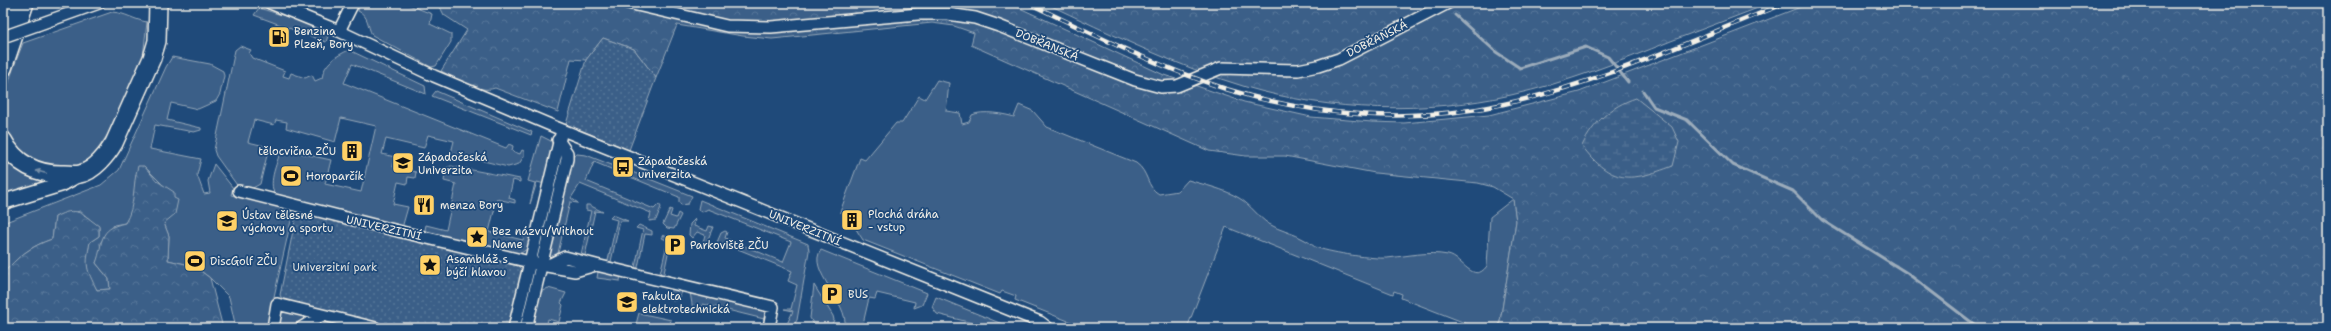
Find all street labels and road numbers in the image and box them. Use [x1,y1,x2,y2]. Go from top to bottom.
street label: DOBŘANSKÁ [1343,16,1410,61]
street label: DOBŘANSKÁ [1013,25,1081,64]
street label: UNIVERZITNÍ [766,206,844,249]
street label: UNIVERZITNÍ [345,211,424,244]

